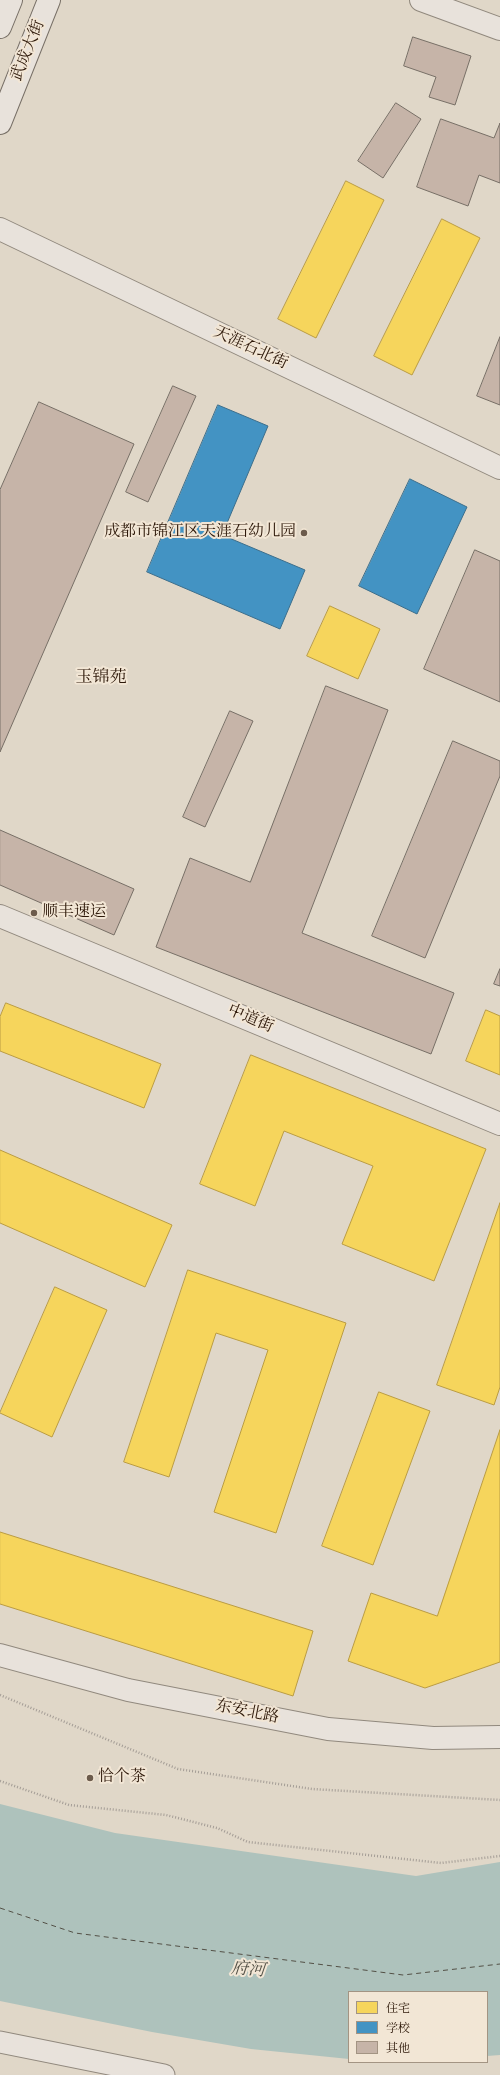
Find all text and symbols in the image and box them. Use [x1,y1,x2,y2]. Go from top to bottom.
street label: 武成大街 [8,18,50,84]
street label: 天涯石北街 [210,323,290,375]
place label: 成都市锦江区天涯石幼儿园 [104,523,296,543]
marker: 成都市锦江区天涯石幼儿园 [299,528,309,538]
district label: 玉锦苑 [76,669,126,689]
place label: 顺丰速运 [42,903,106,923]
marker: 顺丰速运 [29,908,39,918]
street label: 中道街 [224,1002,276,1038]
street label: 东安北路 [214,1697,280,1729]
place label: 恰个茶 [98,1768,146,1788]
marker: 恰个茶 [85,1773,95,1783]
water label: 府河 [230,1959,266,1983]
legend [348,1991,488,2063]
text: 住宅 [386,2001,410,2017]
text: 学校 [386,2021,410,2037]
text: 其他 [386,2041,410,2057]

